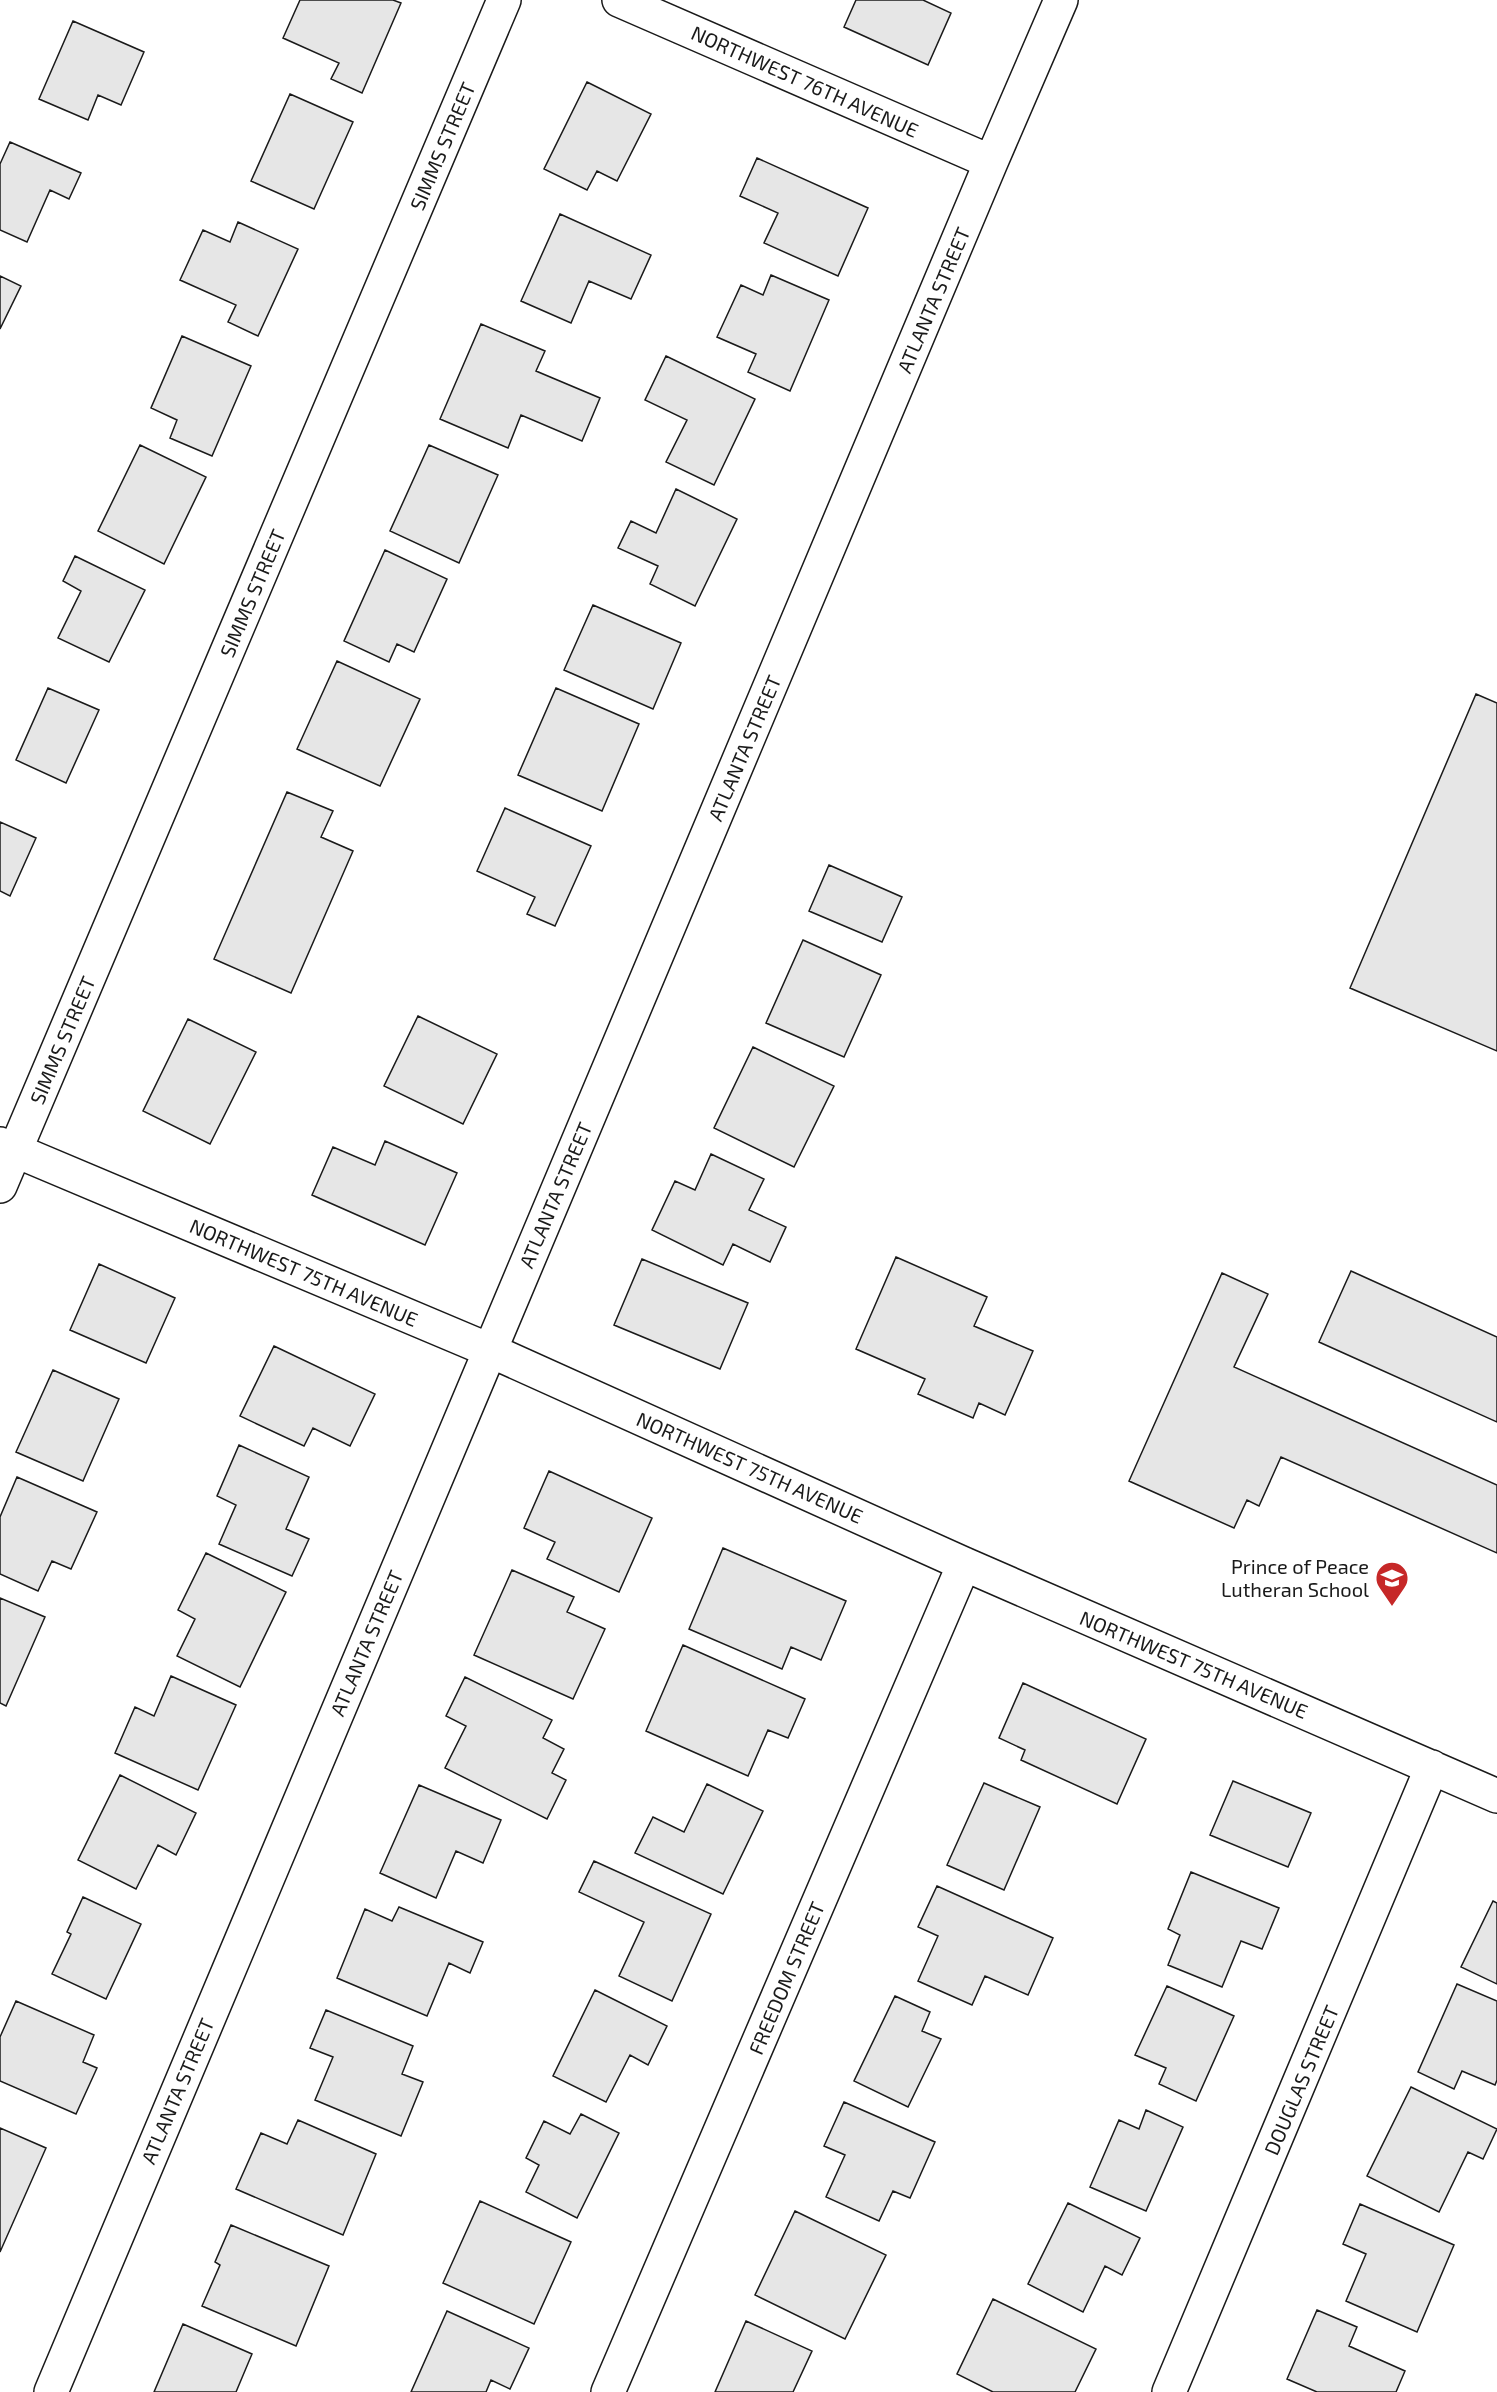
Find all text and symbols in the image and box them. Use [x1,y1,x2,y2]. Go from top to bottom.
street label: NORTHWEST 76TH AVENUE [688,20,922,142]
street label: SIMMS STREET [404,78,480,213]
street label: ATLANTA STREET [892,223,975,376]
street label: SIMMS STREET [214,525,290,660]
street label: ATLANTA STREET [703,671,786,824]
street label: SIMMS STREET [24,972,100,1107]
street label: ATLANTA STREET [514,1118,597,1271]
street label: NORTHWEST 75TH AVENUE [186,1213,422,1331]
street label: NORTHWEST 75TH AVENUE [633,1406,867,1528]
place label: Prince of Peace Lutheran School [1221,1554,1369,1601]
school or university icon: Prince of Peace Lutheran School [1374,1560,1410,1607]
street label: ATLANTA STREET [325,1566,408,1719]
street label: NORTHWEST 75TH AVENUE [1076,1605,1312,1723]
street label: FREEDOM STREET [743,1898,829,2058]
street label: DOUGLAS STREET [1259,2001,1343,2158]
street label: ATLANTA STREET [136,2014,219,2167]

